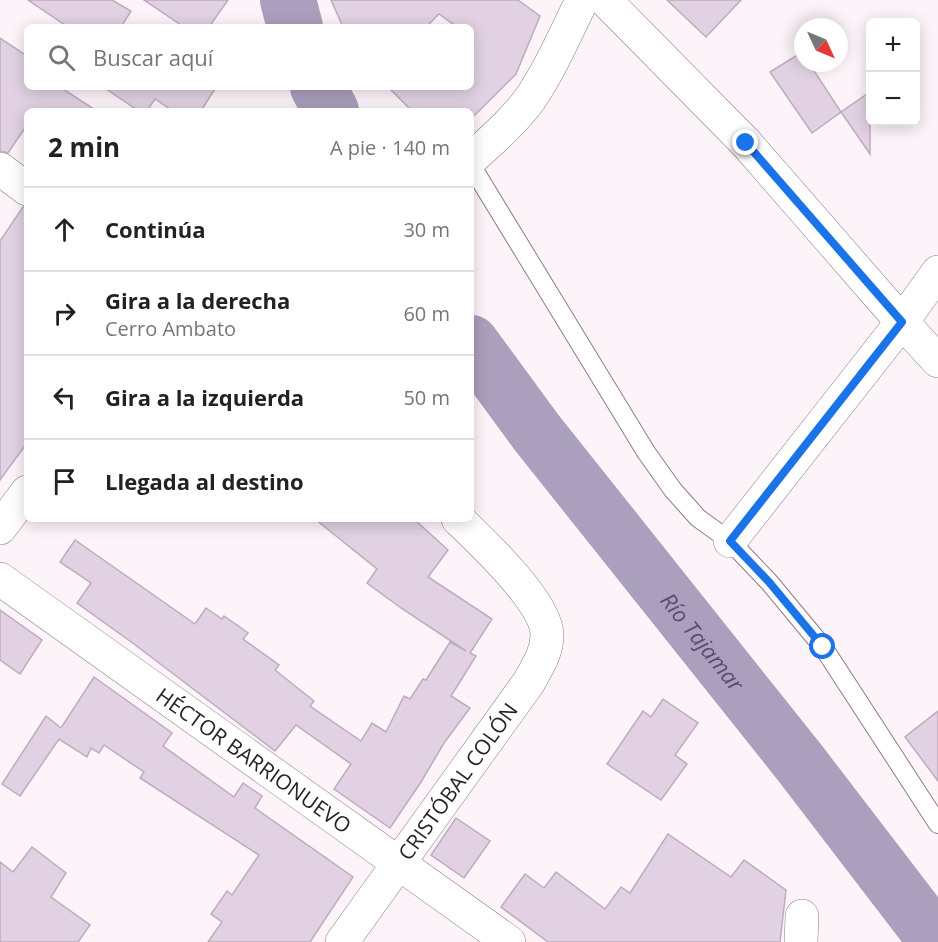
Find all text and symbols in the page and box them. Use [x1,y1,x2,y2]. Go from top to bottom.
north arrow [794,18,848,72]
map controls [866,18,920,126]
button: + [866,18,920,72]
search box [24,24,474,90]
icon: search [45,41,78,74]
text: Buscar aquí [93,42,213,72]
button: − [866,72,920,126]
text: 2 min [48,129,120,165]
route end [732,129,758,155]
text: A pie · 140 m [330,134,450,161]
icon: ahead [48,213,81,246]
text: Continúa [105,214,206,244]
text: 30 m [403,216,450,243]
text: Gira a la derecha [105,285,290,315]
icon: right [48,297,81,330]
text: 60 m [403,300,450,327]
text: Cerro Ambato [105,315,236,342]
icon: left [48,381,81,414]
text: Gira a la izquierda [105,382,304,412]
text: 50 m [403,384,450,411]
icon: arrive [48,465,81,498]
text: Llegada al destino [105,466,304,496]
water label: Río Tajamar [655,586,752,698]
route start [809,633,835,659]
street label: HÉCTOR BARRIONUEVO [151,681,357,839]
street label: CRISTÓBAL COLÓN [392,697,524,866]

